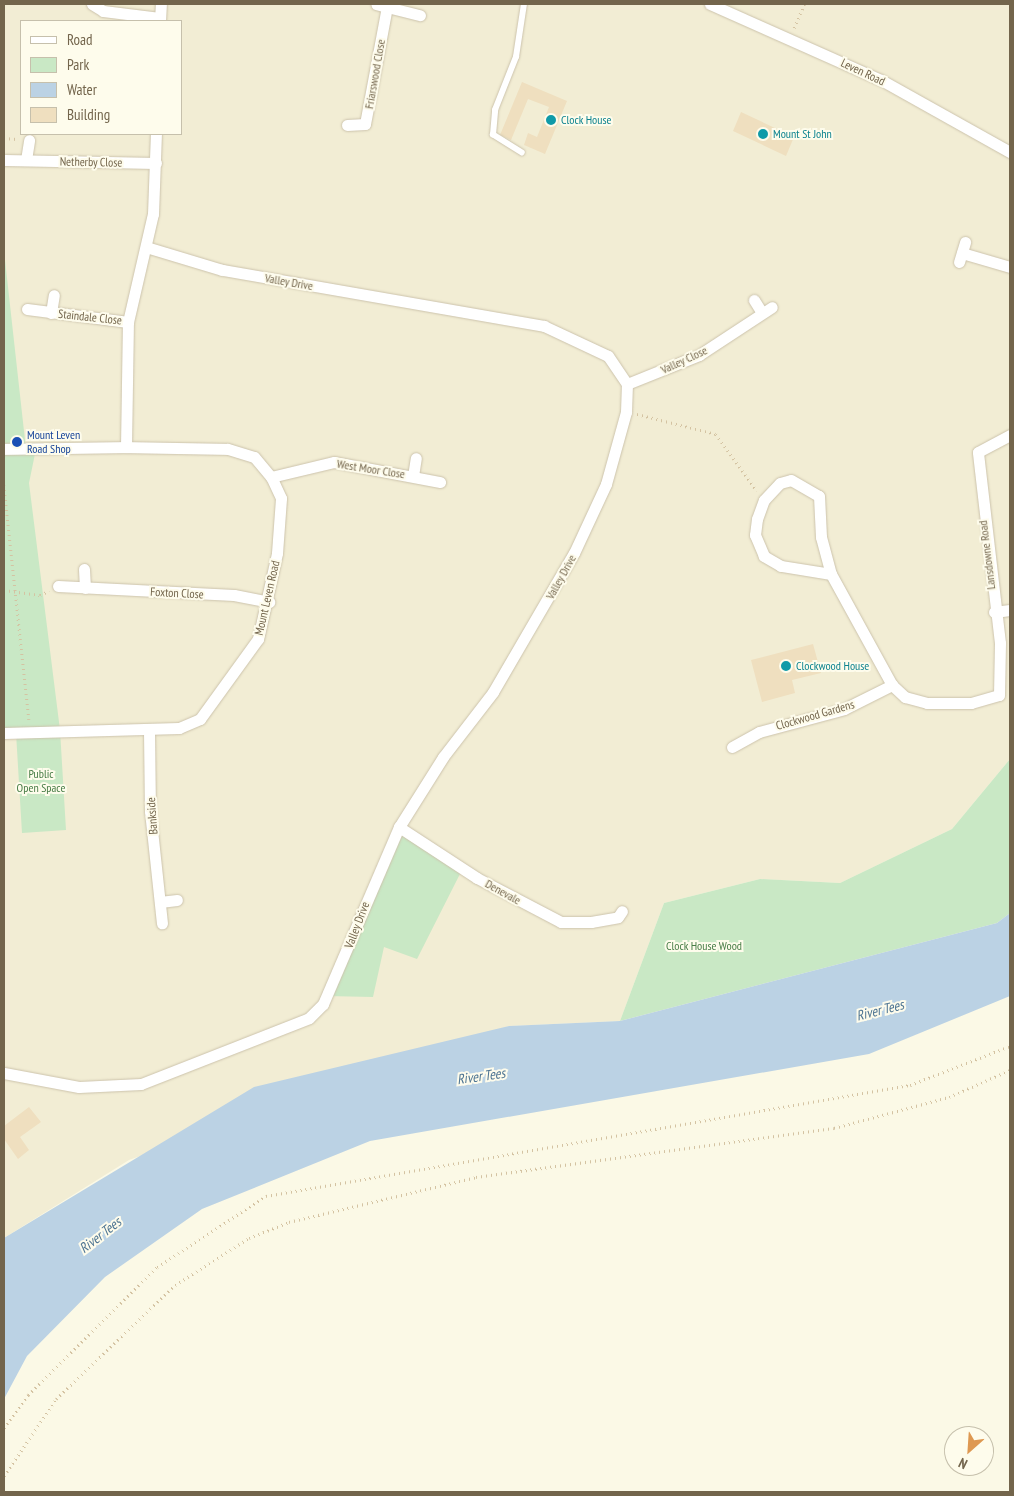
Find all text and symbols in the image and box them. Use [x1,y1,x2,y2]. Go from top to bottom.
legend [20,20,182,135]
text: Road [67,30,93,49]
street label: Friarswood Close [362,38,388,110]
text: Park [67,55,89,74]
street label: Leven Road [839,56,887,88]
text: Water [67,80,97,99]
text: Building [67,105,110,124]
place label: Clock House [561,113,612,127]
marker: Clock House [545,114,557,126]
place label: Mount St John [773,127,832,141]
marker: Mount St John [757,128,769,140]
street label: Netherby Close [59,154,123,170]
street label: Valley Drive [264,271,314,293]
street label: Staindale Close [57,307,123,327]
street label: Valley Close [658,343,710,377]
place label: Mount Leven Road Shop [27,428,80,456]
marker: Mount Leven Road Shop [11,436,23,448]
street label: West Moor Close [336,457,406,481]
street label: Lansdowne Road [976,520,998,590]
street label: Valley Drive [543,552,579,602]
street label: Mount Leven Road [251,559,283,637]
street label: Foxton Close [150,584,204,602]
place label: Clockwood House [796,659,869,673]
marker: Clockwood House [780,660,792,672]
street label: Clockwood Gardens [774,697,856,733]
park label: Public Open Space [17,767,65,795]
street label: Bankside [144,797,160,835]
street label: Denevale [483,876,523,908]
street label: Valley Drive [341,900,373,950]
park label: Clock House Wood [666,939,742,953]
water label: River Tees [854,996,906,1024]
water label: River Tees [456,1064,506,1088]
water label: River Tees [76,1213,124,1257]
north arrow [944,1426,994,1476]
text: N [956,1454,970,1473]

